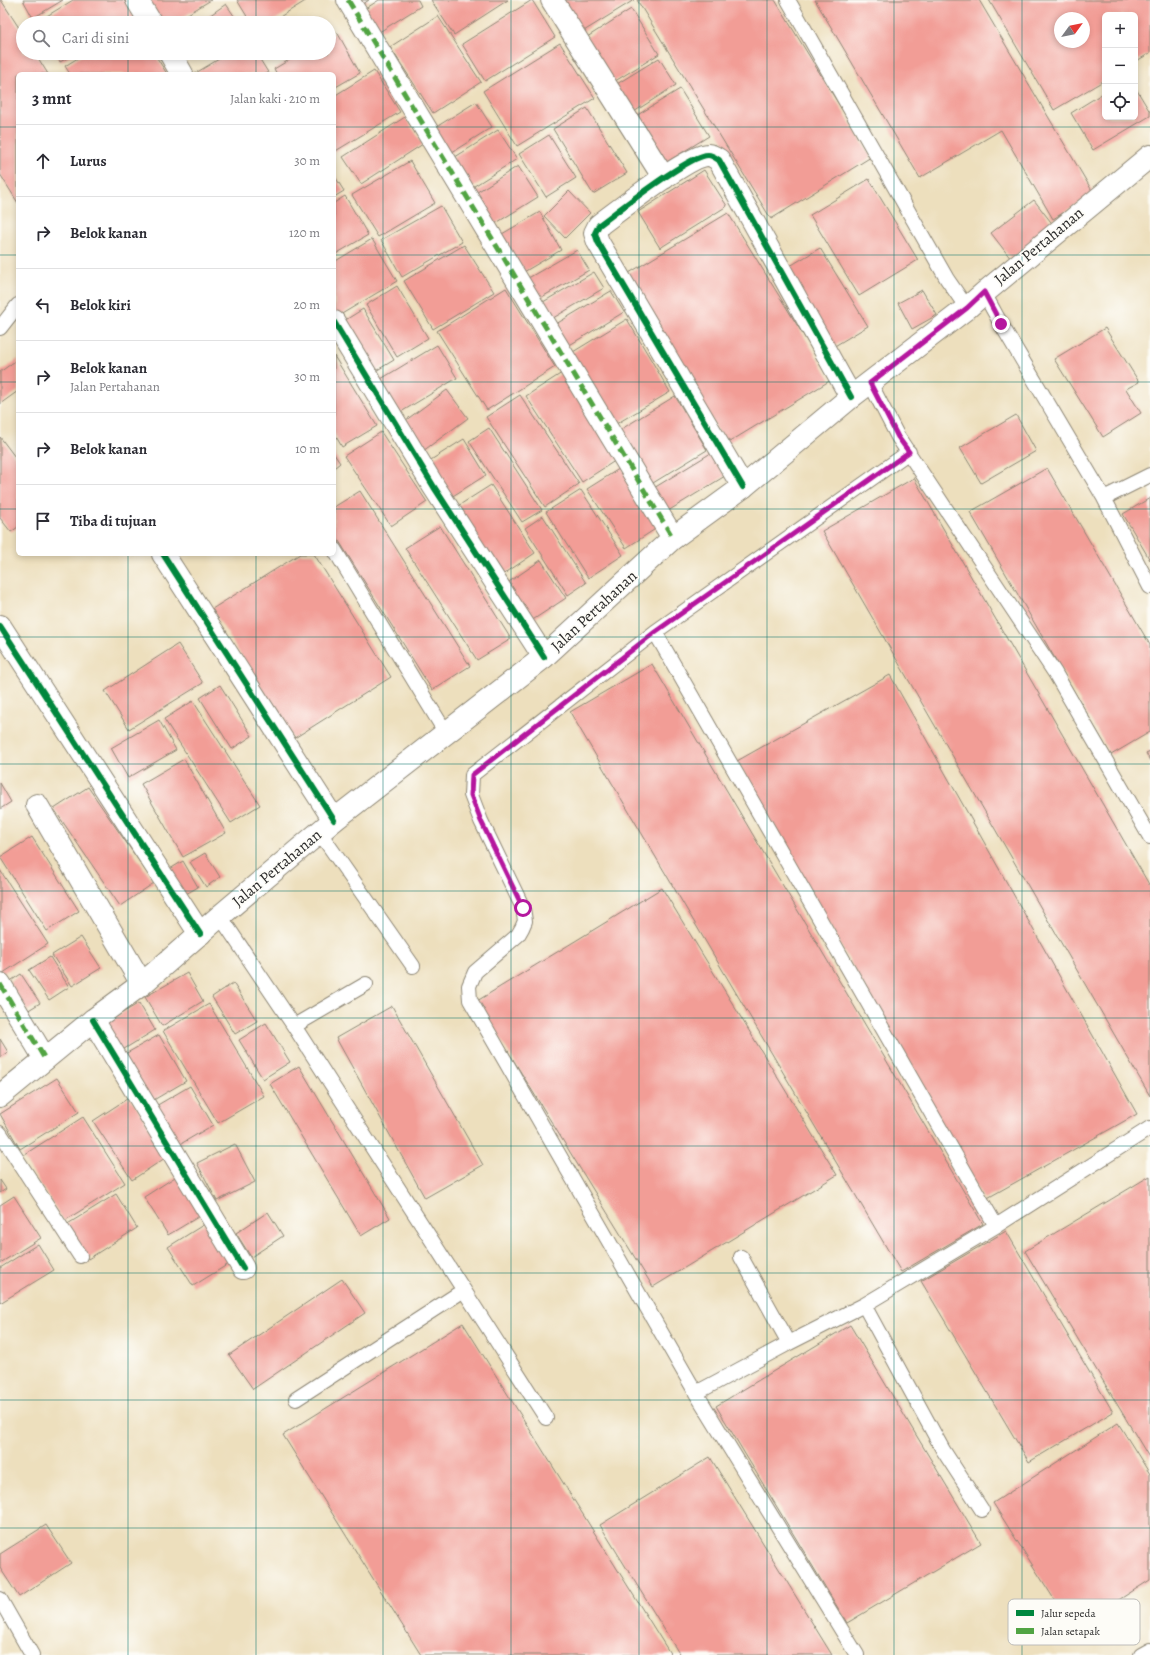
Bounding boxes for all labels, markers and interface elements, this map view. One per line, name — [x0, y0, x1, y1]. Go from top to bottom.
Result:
north arrow — [1054, 12, 1090, 48]
map controls — [1102, 12, 1138, 120]
button: + — [1102, 12, 1138, 48]
search box — [16, 16, 336, 60]
icon: search — [30, 27, 52, 49]
text: Cari di sini — [62, 28, 129, 48]
button: − — [1102, 48, 1138, 84]
button: locate — [1102, 84, 1138, 120]
text: 3 mnt — [32, 87, 72, 110]
text: Jalan kaki · 210 m — [230, 90, 320, 107]
icon: ahead — [32, 150, 54, 172]
text: Lurus — [70, 151, 107, 171]
text: 30 m — [294, 152, 320, 169]
street label: Jalan Pertahanan — [990, 202, 1089, 290]
icon: right — [32, 222, 54, 244]
text: Belok kanan — [70, 223, 147, 243]
text: 120 m — [289, 224, 320, 241]
icon: left — [32, 294, 54, 316]
text: Belok kiri — [70, 295, 131, 315]
text: 20 m — [294, 296, 320, 313]
route end — [992, 315, 1010, 333]
text: Belok kanan — [70, 358, 147, 378]
icon: right — [32, 366, 54, 388]
text: 30 m — [294, 368, 320, 385]
text: Jalan Pertahanan — [70, 378, 160, 395]
icon: right — [32, 438, 54, 460]
text: Belok kanan — [70, 439, 147, 459]
text: 10 m — [295, 440, 320, 457]
icon: arrive — [32, 510, 54, 532]
text: Tiba di tujuan — [70, 511, 156, 531]
street label: Jalan Pertahanan — [546, 565, 642, 657]
street label: Jalan Pertahanan — [228, 824, 327, 912]
route start — [514, 899, 532, 917]
legend — [1008, 1599, 1140, 1645]
text: Jalur sepeda — [1041, 1606, 1096, 1621]
text: Jalan setapak — [1041, 1624, 1100, 1639]

